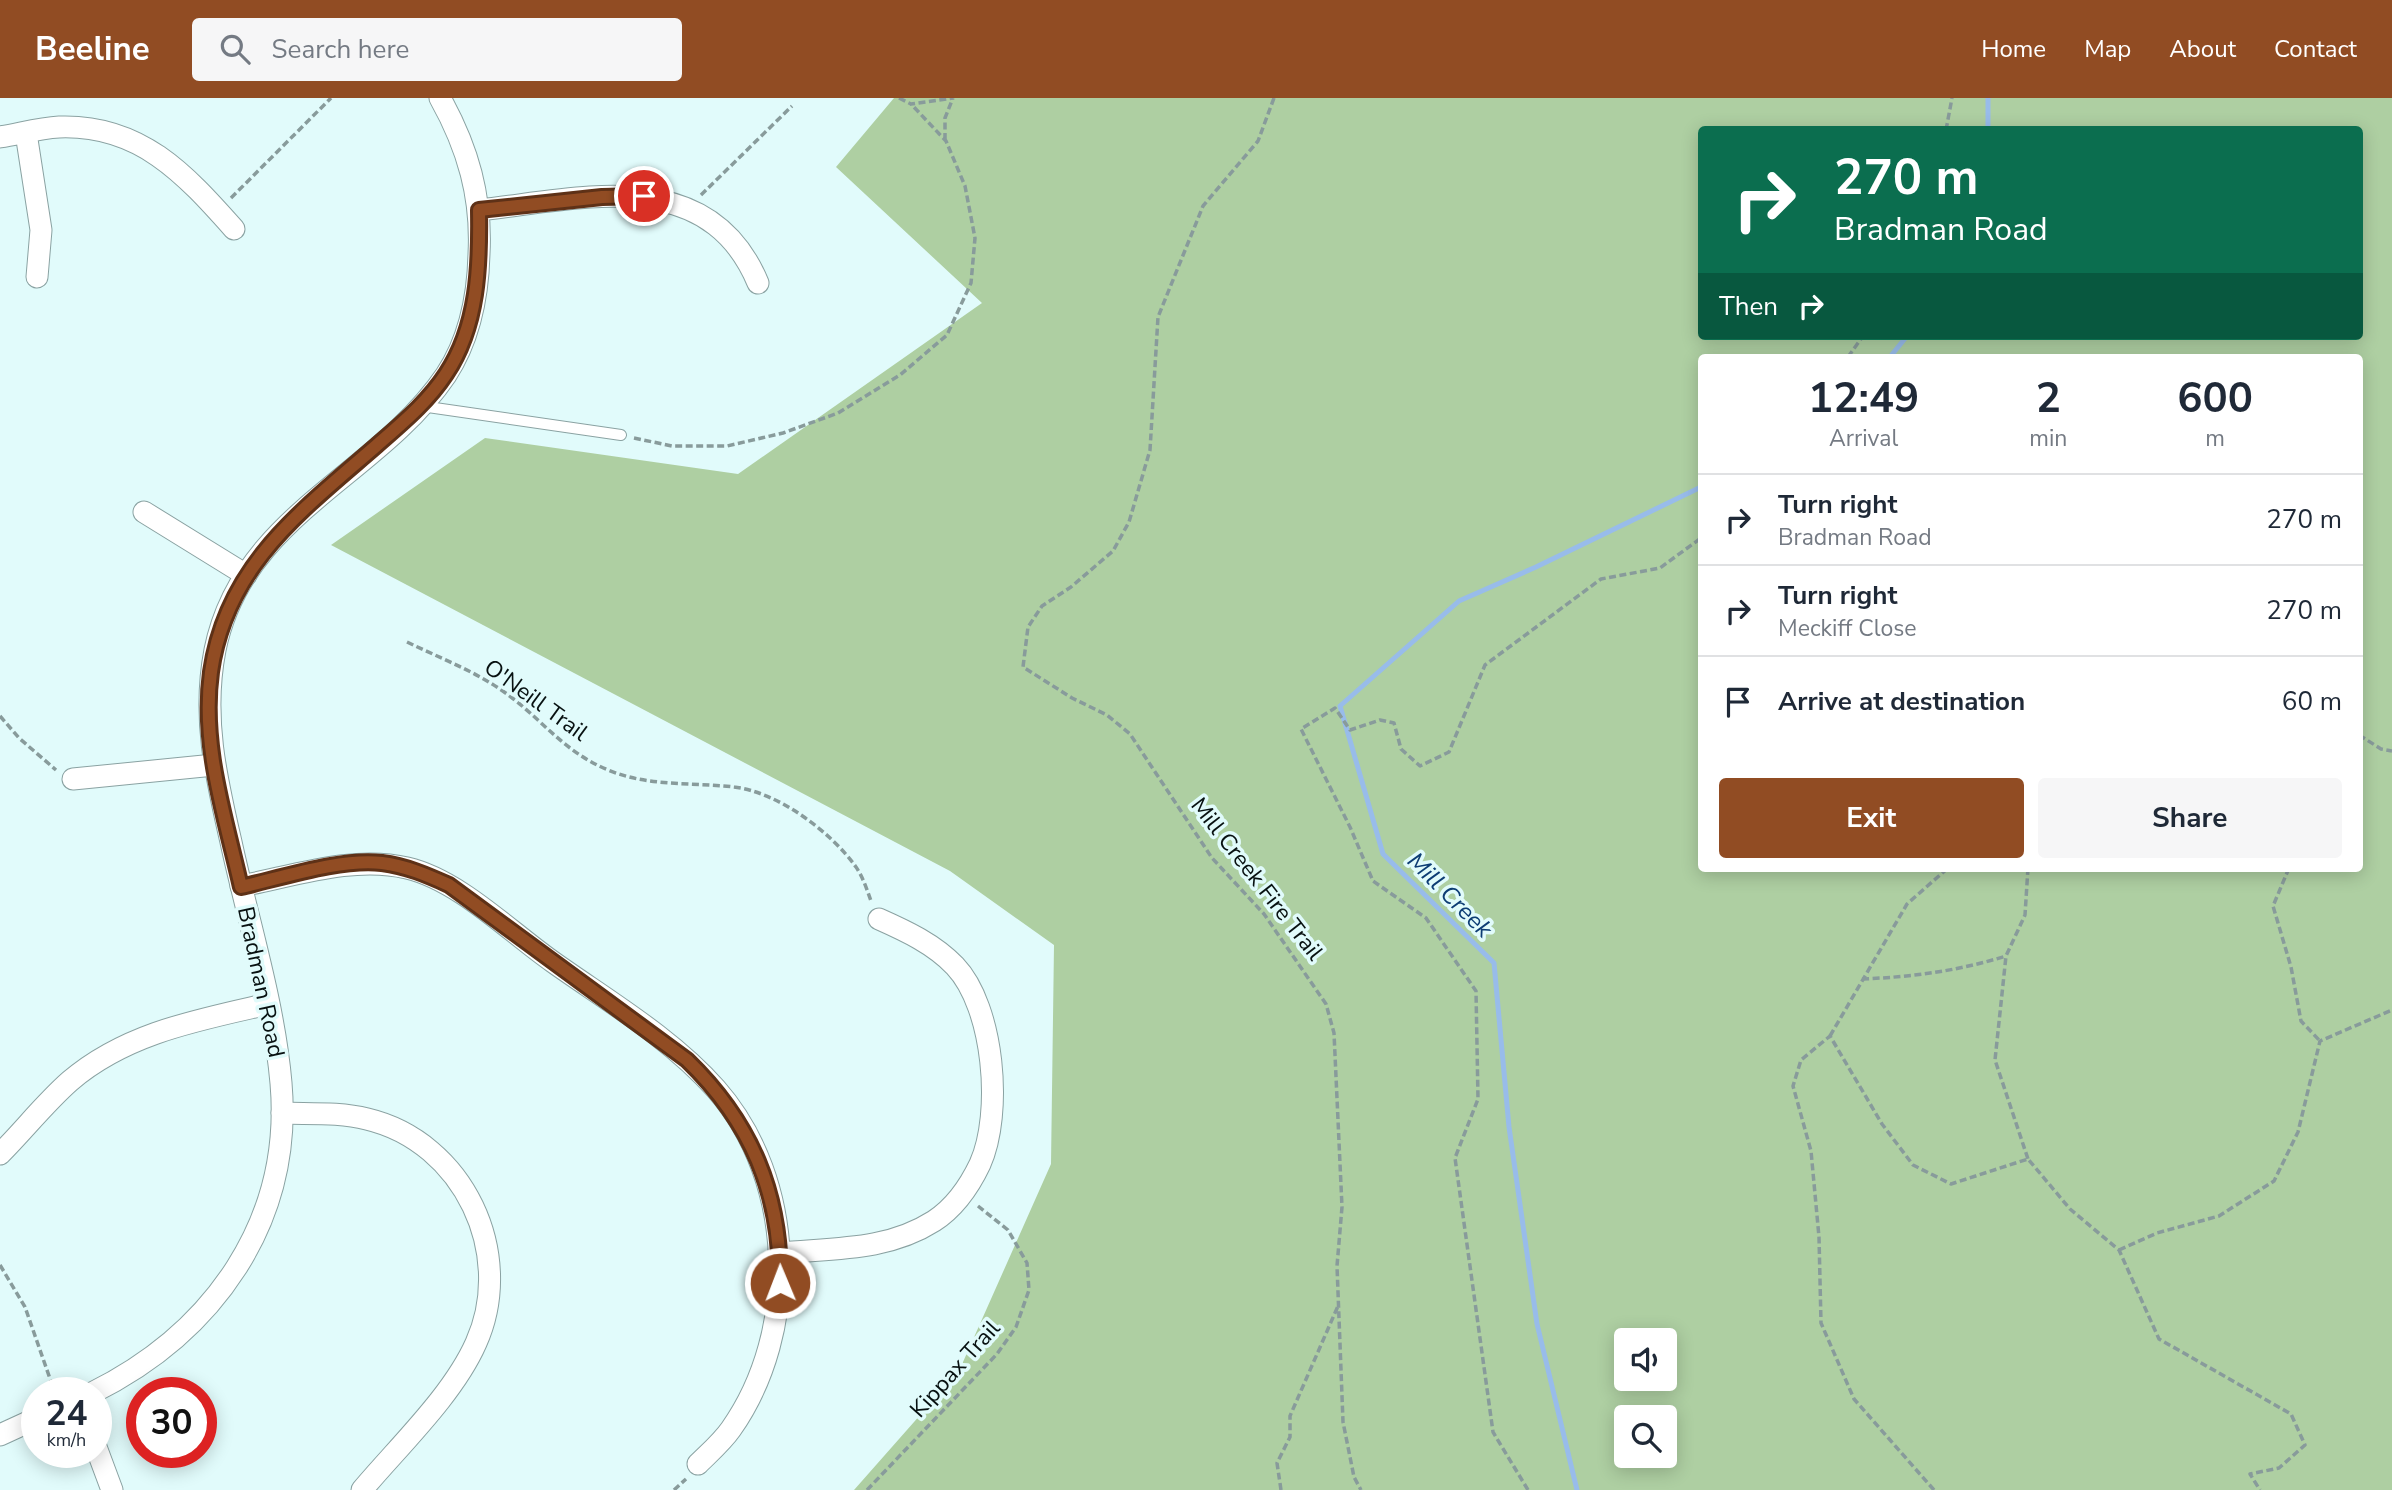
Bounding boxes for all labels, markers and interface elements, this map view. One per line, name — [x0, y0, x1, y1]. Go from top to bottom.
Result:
search box — [192, 18, 682, 81]
text: Beeline — [35, 27, 150, 72]
icon: search — [216, 30, 254, 68]
text: Search here — [272, 32, 409, 67]
text: Home — [1981, 33, 2046, 65]
text: Map — [2084, 33, 2131, 65]
text: About — [2169, 33, 2236, 65]
text: Contact — [2274, 33, 2357, 65]
text: 270 m — [1834, 144, 1978, 211]
icon: right — [1719, 154, 1810, 245]
pin — [614, 166, 674, 226]
icon: arrive — [625, 177, 663, 215]
text: Bradman Road — [1834, 208, 2048, 251]
icon: right — [1792, 287, 1830, 325]
text: Then — [1719, 289, 1778, 324]
text: 12:49 — [1808, 370, 1919, 427]
text: 2 — [2036, 370, 2061, 427]
text: 600 — [2177, 370, 2253, 427]
text: Arrival — [1829, 423, 1898, 454]
text: min — [2029, 423, 2067, 454]
text: m — [2205, 423, 2225, 454]
text: Turn right — [1778, 487, 1897, 522]
icon: right — [1719, 501, 1757, 539]
text: 270 m — [2266, 502, 2342, 537]
text: Bradman Road — [1778, 522, 1932, 553]
text: Turn right — [1778, 578, 1897, 613]
icon: right — [1719, 592, 1757, 630]
text: 270 m — [2266, 593, 2342, 628]
text: Meckiff Close — [1778, 613, 1917, 644]
street label: O'Neill Trail — [478, 652, 594, 748]
icon: arrive — [1719, 683, 1757, 721]
text: Arrive at destination — [1778, 684, 2025, 719]
text: 60 m — [2282, 684, 2342, 719]
button: Exit — [1719, 778, 2024, 858]
button: Share — [2038, 778, 2342, 858]
street label: Mill Creek Fire Trail — [1184, 791, 1330, 967]
water label: Mill Creek — [1400, 845, 1500, 945]
street label: Bradman Road — [230, 904, 292, 1060]
position arrow — [743, 1246, 817, 1320]
street label: Kippax Trail — [903, 1313, 1007, 1424]
map controls — [1614, 1328, 1677, 1468]
button: sound — [1614, 1328, 1677, 1391]
speed limit sign: 30 — [126, 1377, 217, 1468]
text: 24 — [45, 1390, 88, 1437]
button: search — [1614, 1405, 1677, 1468]
text: km/h — [47, 1428, 86, 1452]

